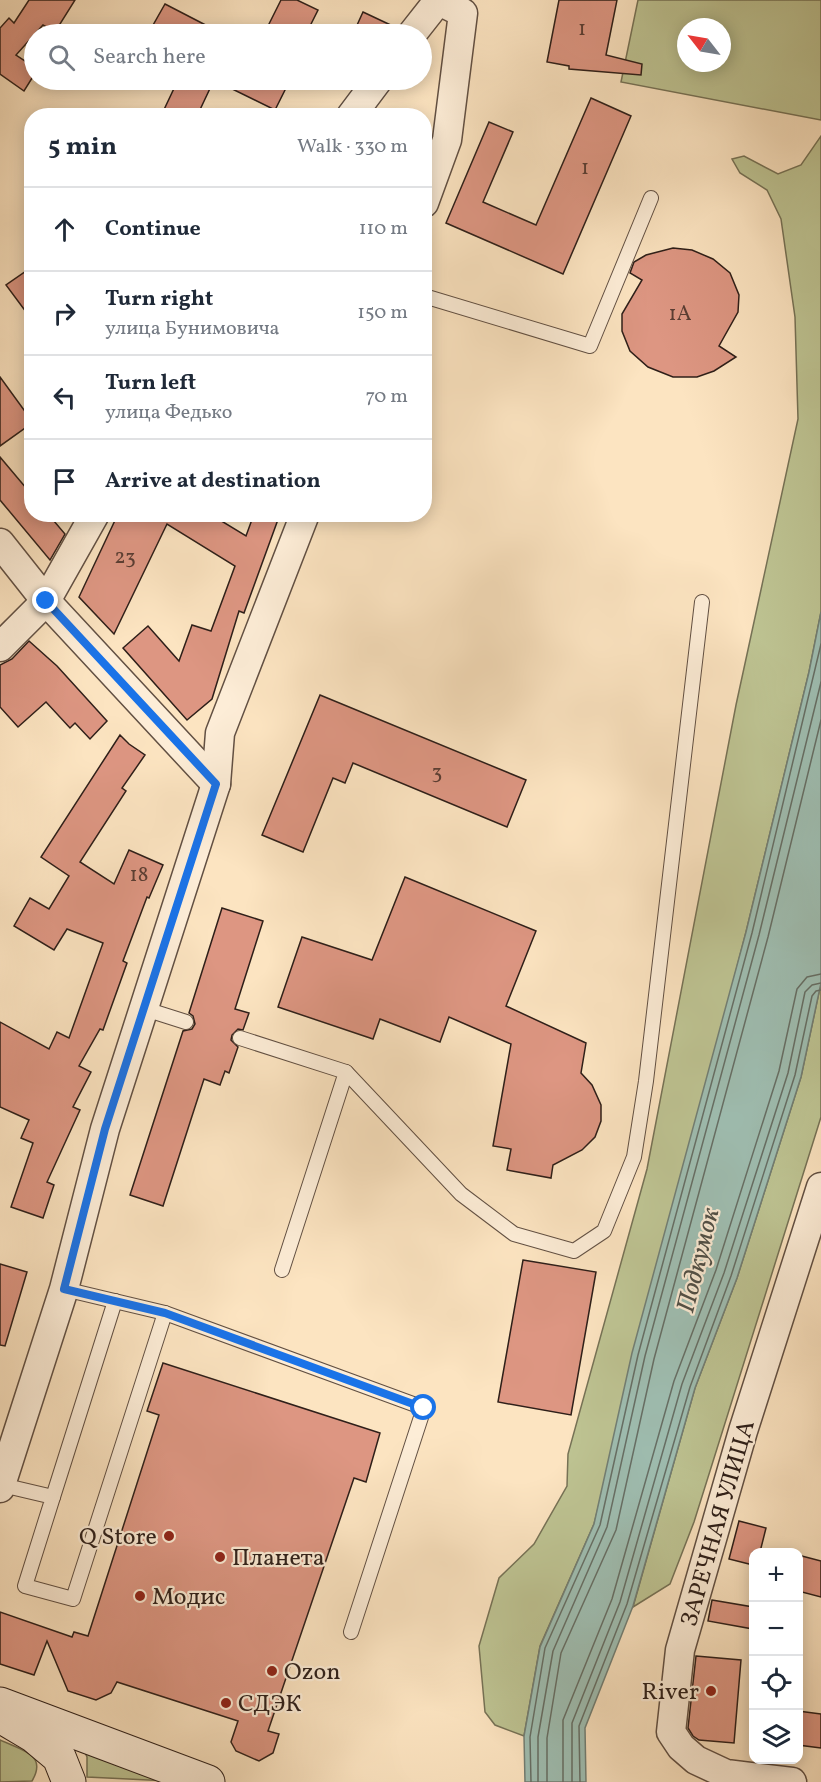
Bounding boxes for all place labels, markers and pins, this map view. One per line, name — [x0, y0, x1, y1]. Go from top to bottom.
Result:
place label: Q Store — [79, 1521, 157, 1555]
marker: Q Store — [162, 1529, 176, 1543]
place label: Планета — [232, 1542, 325, 1576]
marker: Планета — [213, 1550, 227, 1564]
place label: Модис — [152, 1581, 226, 1615]
marker: Модис — [133, 1589, 147, 1603]
place label: Ozon — [284, 1656, 341, 1690]
marker: Ozon — [265, 1664, 279, 1678]
place label: River — [641, 1676, 699, 1710]
marker: River — [704, 1684, 718, 1698]
place label: СДЭК — [238, 1688, 302, 1722]
marker: СДЭК — [219, 1696, 233, 1710]

